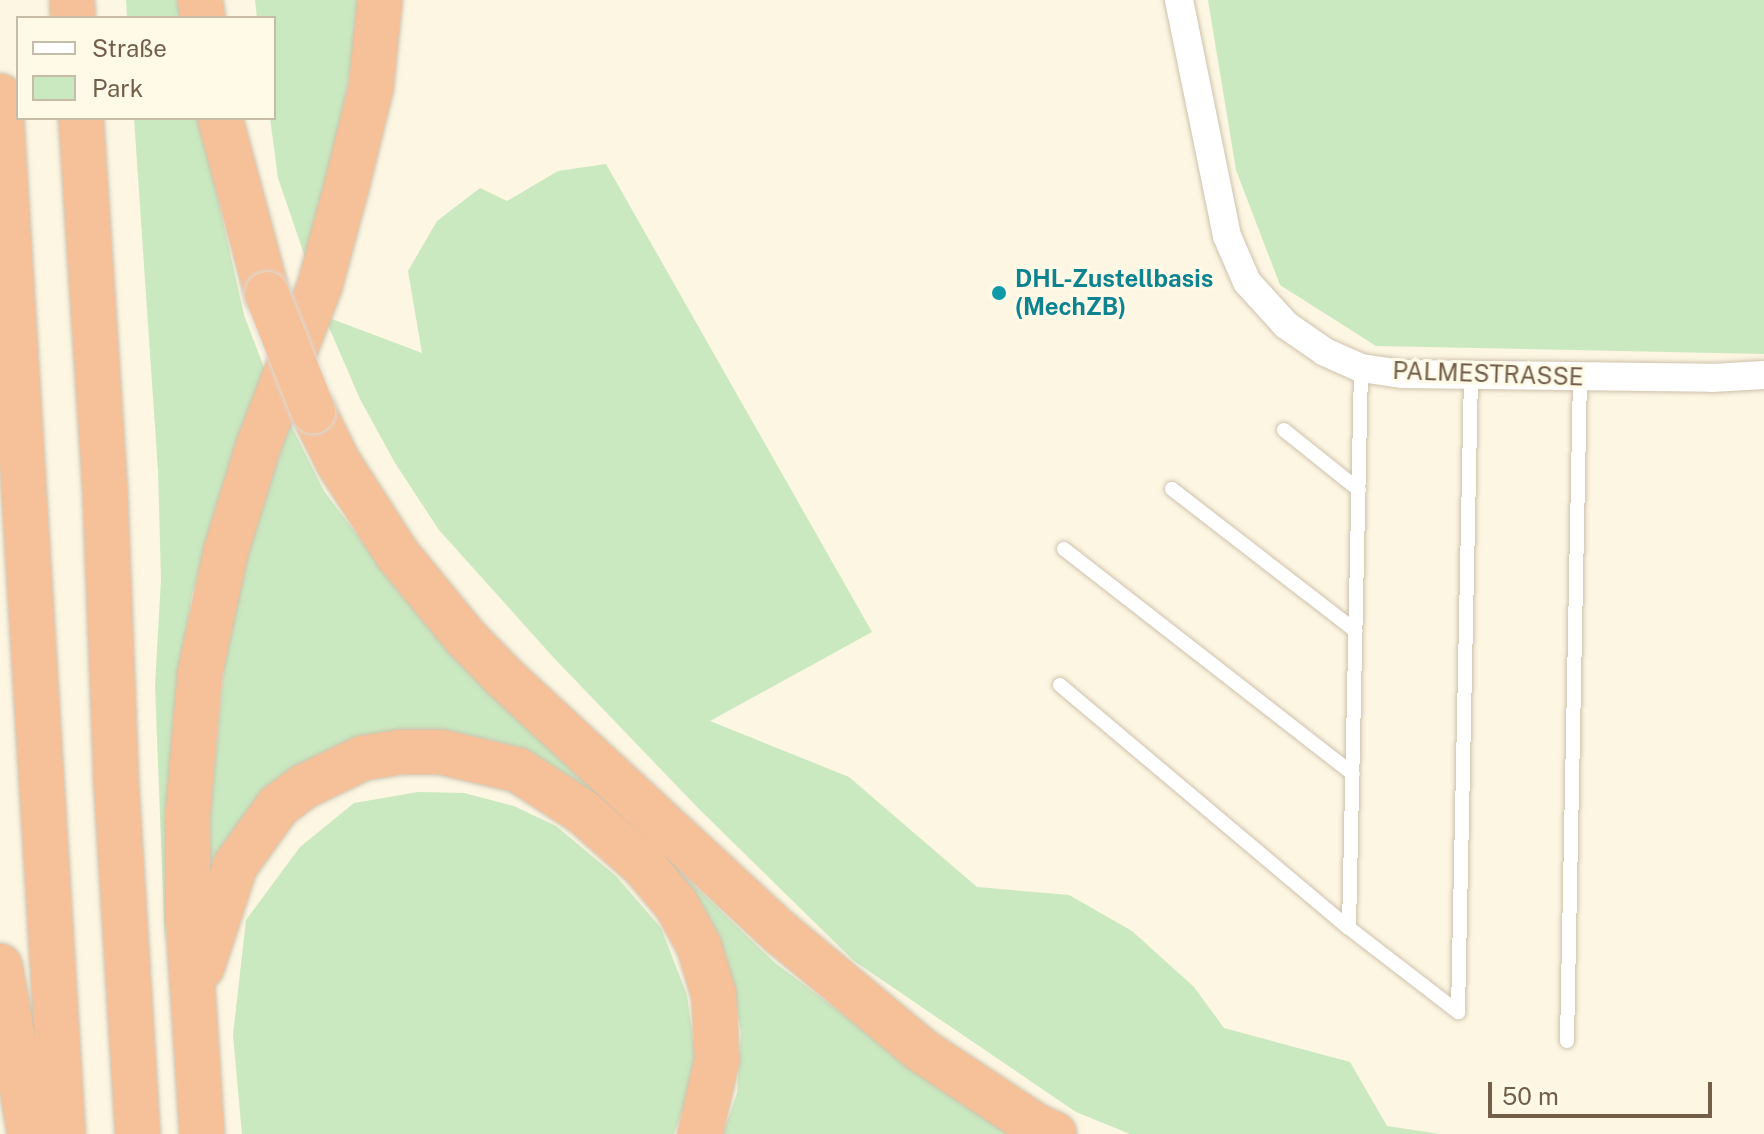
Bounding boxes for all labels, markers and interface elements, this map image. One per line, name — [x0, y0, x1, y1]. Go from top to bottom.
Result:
legend — [16, 16, 276, 120]
text: Straße — [92, 34, 167, 62]
text: Park — [92, 74, 143, 102]
place label: DHL-Zustellbasis (MechZB) — [1015, 265, 1213, 321]
marker: DHL-Zustellbasis (MechZB) — [990, 284, 1008, 302]
street label: PALMESTRASSE — [1392, 356, 1584, 392]
scale bar — [1492, 1066, 1716, 1116]
text: 50 m — [1502, 1082, 1559, 1110]

